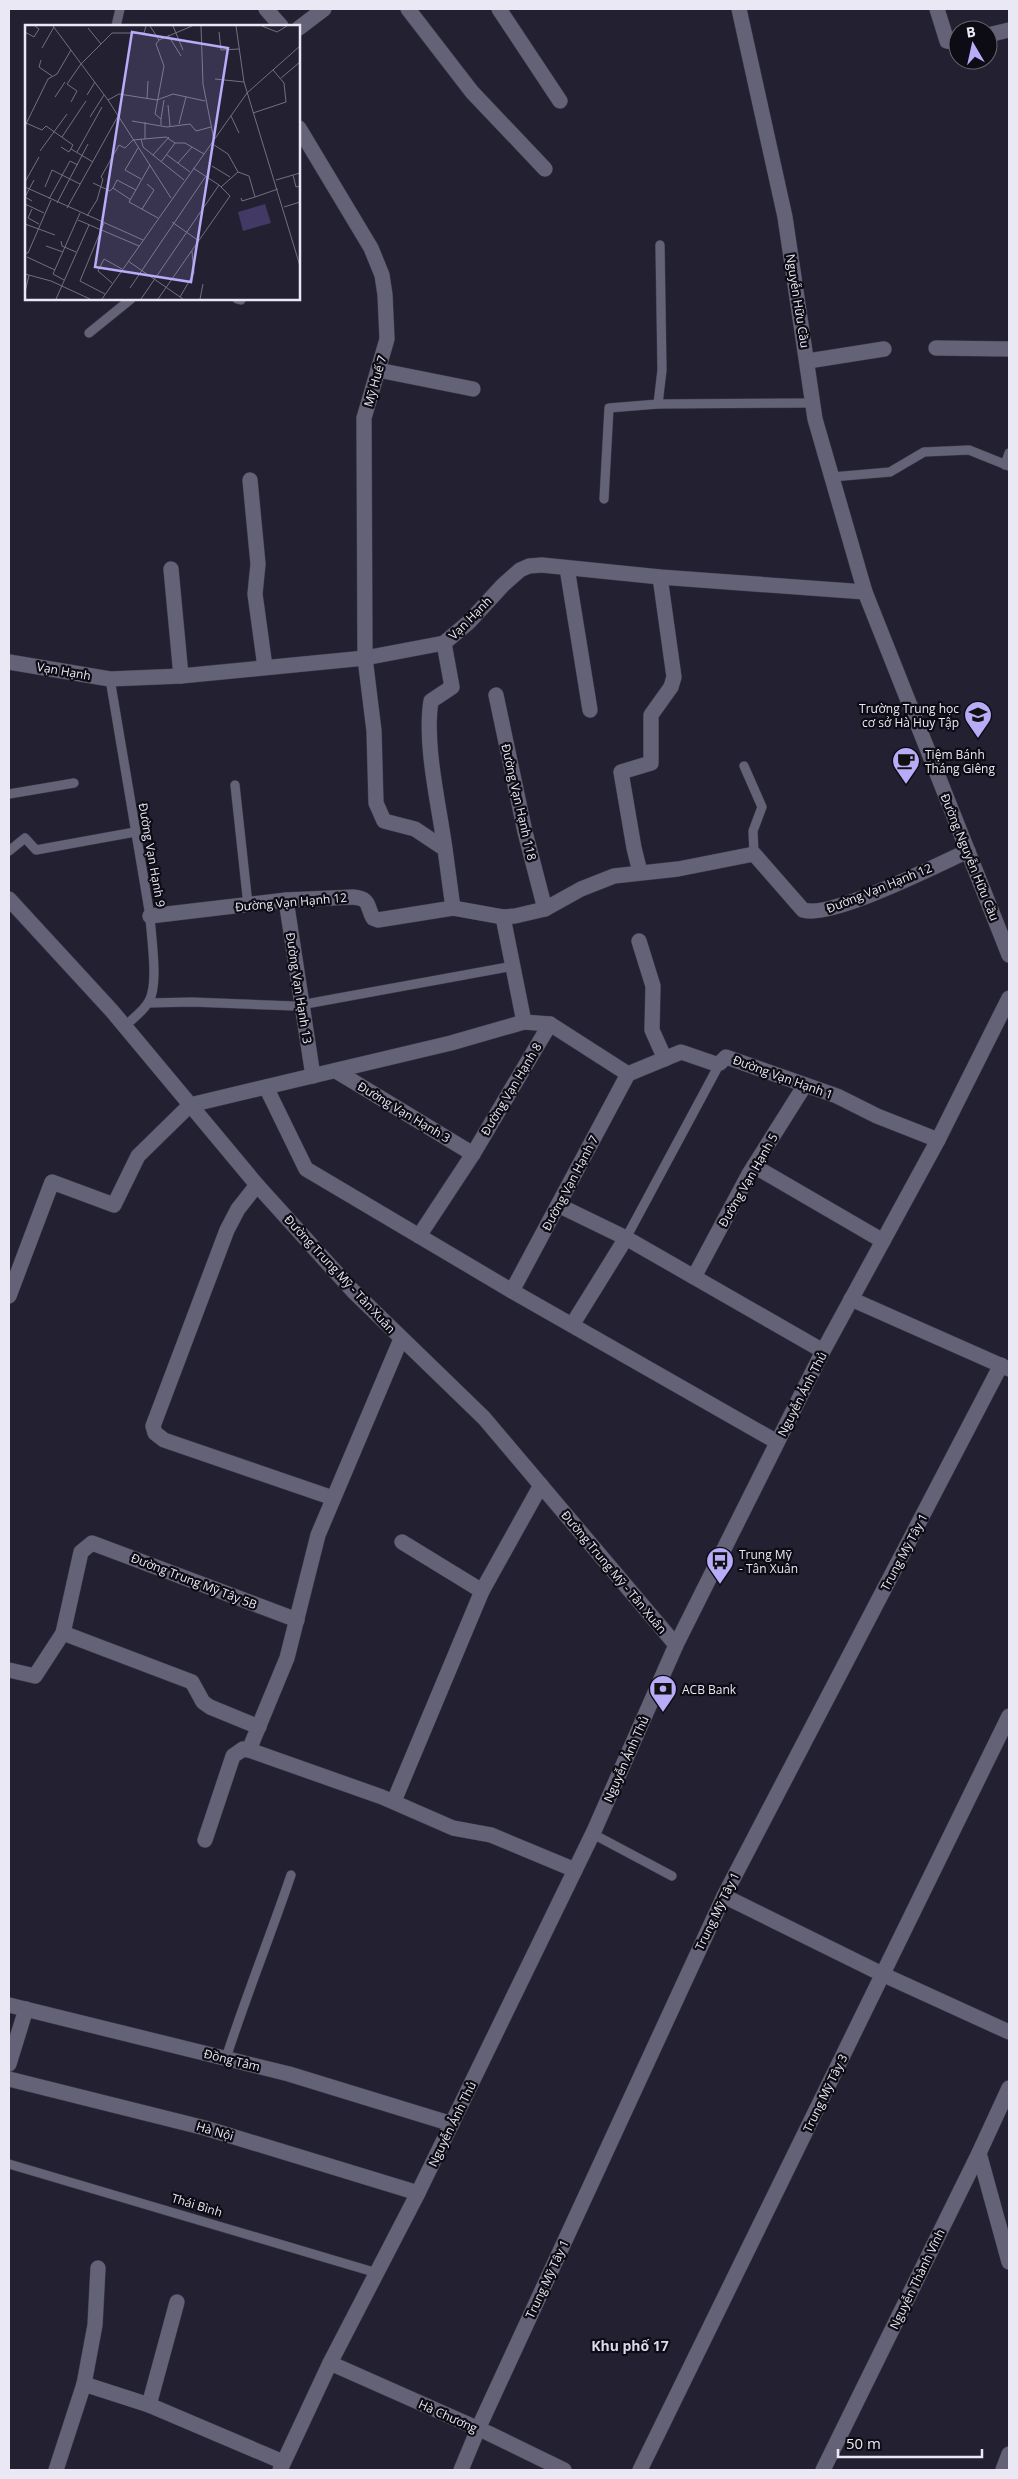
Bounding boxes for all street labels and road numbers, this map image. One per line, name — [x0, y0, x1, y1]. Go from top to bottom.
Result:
street label: Nguyễn Hữu Cầu — [782, 253, 814, 349]
street label: Mỹ Huế 7 — [360, 353, 390, 409]
street label: Vạn Hạnh — [445, 593, 495, 643]
street label: Vạn Hạnh — [36, 658, 92, 684]
street label: Đường Vạn Hạnh 118 — [497, 742, 541, 862]
street label: Đường Nguyễn Hữu Cầu — [937, 791, 1003, 923]
street label: Đường Vạn Hạnh 9 — [134, 802, 170, 909]
street label: Đường Vạn Hạnh 12 — [824, 859, 934, 917]
street label: Đường Vạn Hạnh 12 — [234, 889, 348, 915]
street label: Đường Vạn Hạnh 13 — [282, 931, 316, 1045]
street label: Đường Vạn Hạnh 8 — [477, 1039, 546, 1139]
street label: Đường Vạn Hạnh 1 — [731, 1051, 835, 1103]
street label: Đường Vạn Hạnh 3 — [354, 1078, 454, 1147]
street label: Đường Vạn Hạnh 5 — [714, 1130, 782, 1230]
street label: Đường Vạn Hạnh 7 — [538, 1132, 602, 1234]
street label: Đường Trung Mỹ - Tân Xuân — [281, 1211, 399, 1337]
street label: Nguyễn Ảnh Thủ — [773, 1349, 831, 1439]
street label: Đường Trung Mỹ - Tân Xuân — [557, 1507, 671, 1637]
street label: Trung Mỹ Tây 1 — [877, 1510, 931, 1594]
street label: Đường Trung Mỹ Tây 5B — [128, 1549, 260, 1613]
street label: Nguyễn Ảnh Thủ — [599, 1713, 653, 1805]
street label: Trung Mỹ Tây 1 — [691, 1869, 743, 1953]
street label: Đồng Tâm — [202, 2045, 262, 2075]
street label: Trung Mỹ Tây 3 — [799, 2051, 851, 2135]
street label: Nguyễn Ảnh Thủ — [424, 2079, 480, 2169]
street label: Hà Nội — [194, 2118, 236, 2144]
street label: Thái Bình — [170, 2189, 224, 2221]
street label: Nguyễn Thành Vĩnh — [885, 2226, 949, 2332]
street label: Trung Mỹ Tây 1 — [521, 2237, 573, 2321]
street label: Hà Chương — [416, 2395, 481, 2437]

